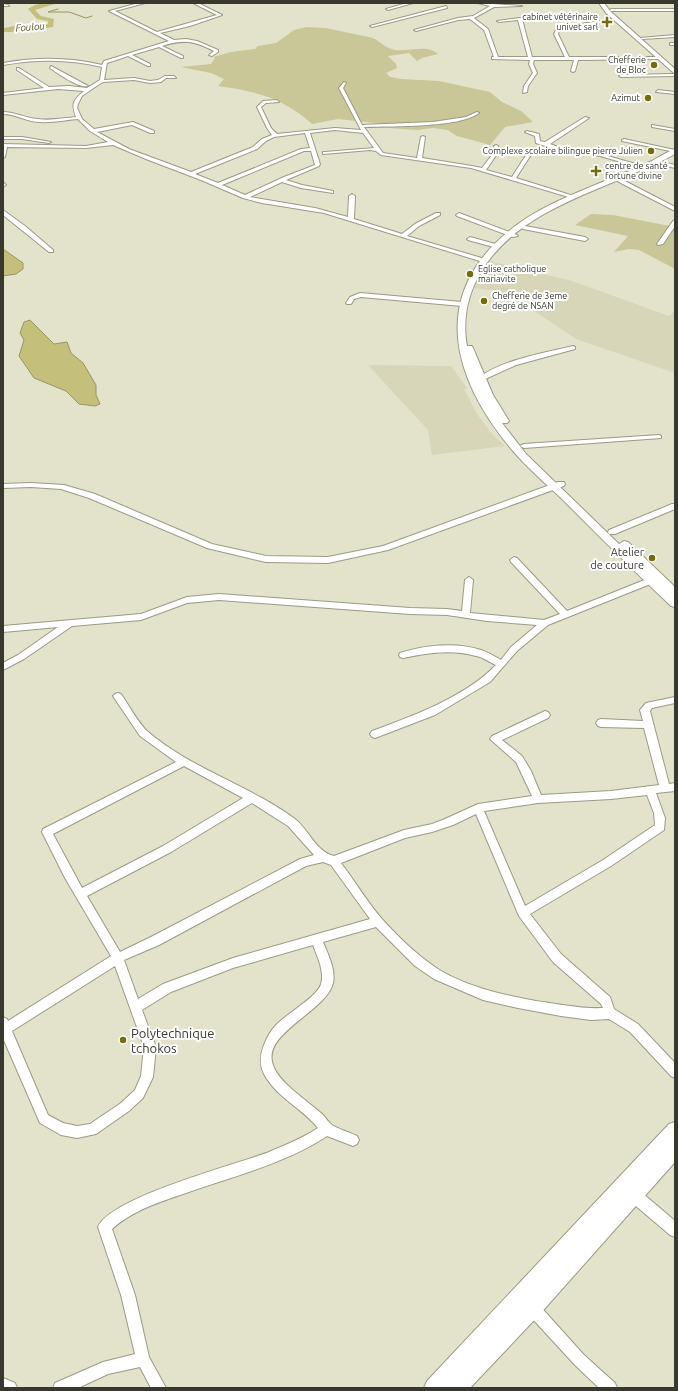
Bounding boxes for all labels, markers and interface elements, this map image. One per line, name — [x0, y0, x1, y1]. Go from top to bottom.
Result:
place label: cabinet vétérinaire univet sarl — [522, 12, 599, 32]
marker: cabinet vétérinaire univet sarl — [601, 16, 613, 28]
water label: Foulou — [15, 20, 46, 34]
place label: Chefferie de Bloc — [608, 55, 646, 75]
marker: Chefferie de Bloc — [649, 60, 659, 70]
place label: Azimut — [611, 93, 640, 103]
marker: Azimut — [643, 93, 653, 103]
place label: Complexe scolaire bilingue pierre Julien — [482, 146, 643, 156]
marker: Complexe scolaire bilingue pierre Julien — [646, 146, 656, 156]
place label: centre de santé fortune divine — [605, 161, 668, 181]
marker: centre de santé fortune divine — [590, 165, 602, 177]
place label: Eglise catholique mariavite — [478, 264, 546, 284]
marker: Eglise catholique mariavite — [465, 269, 475, 279]
place label: Chefferie de 3eme degré de NSAN — [492, 291, 567, 311]
marker: Chefferie de 3eme degré de NSAN — [479, 296, 489, 306]
place label: Atelier de couture — [590, 546, 645, 571]
marker: Atelier de couture — [647, 553, 657, 563]
place label: Polytechnique tchokos — [131, 1026, 214, 1055]
marker: Polytechnique tchokos — [118, 1035, 128, 1045]

